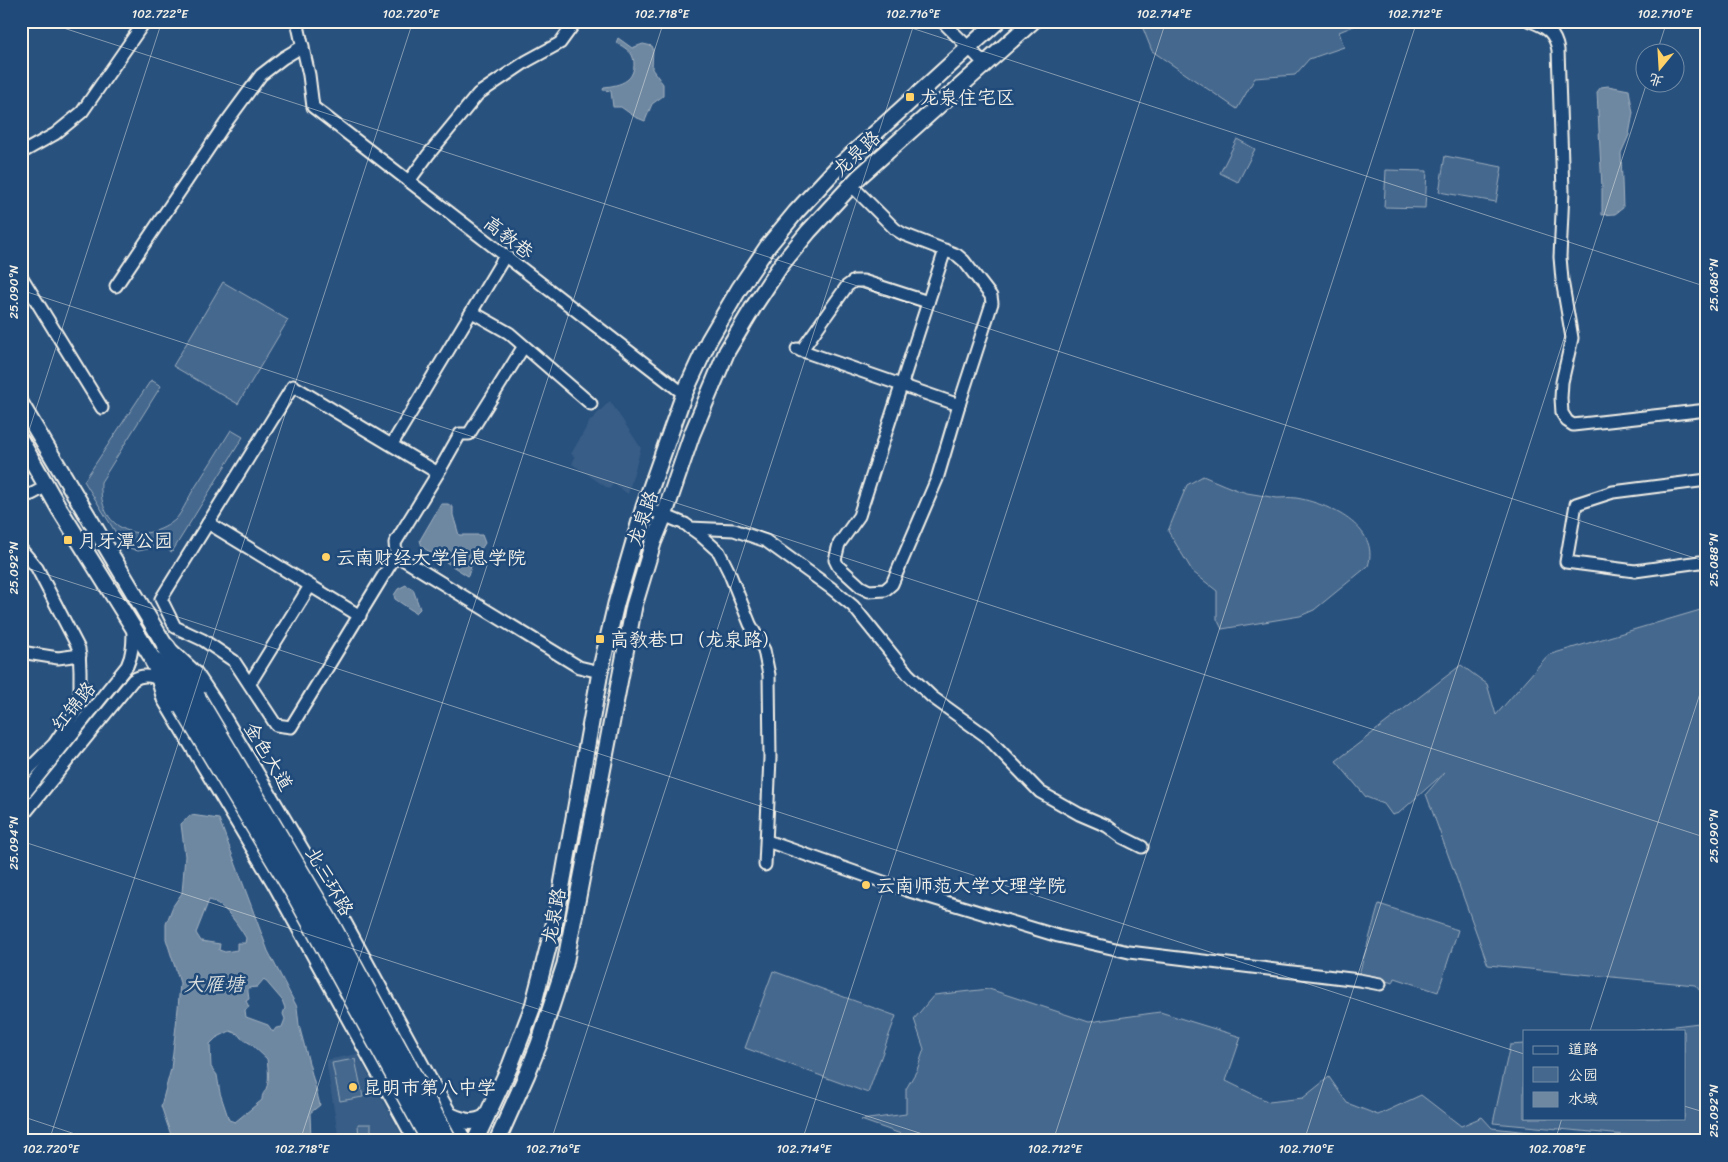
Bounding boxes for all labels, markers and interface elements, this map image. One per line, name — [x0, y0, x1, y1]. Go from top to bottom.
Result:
text: 102.722°E — [132, 3, 189, 25]
text: 102.720°E — [383, 3, 441, 25]
text: 102.718°E — [635, 3, 690, 25]
text: 102.716°E — [886, 3, 941, 25]
text: 102.714°E — [1137, 3, 1193, 25]
text: 102.712°E — [1388, 3, 1443, 25]
text: 102.710°E — [1638, 3, 1694, 25]
north arrow — [1636, 42, 1686, 92]
text: 北 — [1646, 66, 1667, 94]
place label: 龙泉住宅区 — [920, 81, 1015, 114]
marker: 龙泉住宅区 — [904, 91, 916, 103]
street label: 龙泉路 — [824, 122, 888, 185]
street label: 高教巷 — [476, 207, 541, 268]
text: 25.086°N — [1703, 258, 1725, 311]
text: 25.090°N — [3, 264, 25, 319]
street label: 龙泉路 — [617, 486, 668, 551]
place label: 月牙潭公园 — [78, 524, 173, 557]
text: 25.088°N — [1703, 533, 1725, 587]
marker: 月牙潭公园 — [62, 534, 74, 546]
text: 25.092°N — [3, 541, 25, 595]
place label: 云南财经大学信息学院 — [336, 541, 526, 574]
marker: 云南财经大学信息学院 — [320, 551, 332, 563]
place label: 高教巷口（龙泉路） — [610, 623, 781, 656]
marker: 高教巷口（龙泉路） — [594, 633, 606, 645]
street label: 红锦路 — [43, 674, 104, 739]
street label: 金色大道 — [235, 715, 302, 797]
text: 25.090°N — [1703, 808, 1725, 863]
text: 25.094°N — [3, 815, 25, 870]
street label: 北三环路 — [296, 840, 363, 922]
place label: 云南师范大学文理学院 — [876, 869, 1066, 902]
marker: 云南师范大学文理学院 — [860, 879, 872, 891]
street label: 龙泉路 — [532, 885, 575, 947]
water label: 大雁塘 — [184, 967, 246, 1002]
legend — [1523, 1030, 1686, 1120]
text: 道路 — [1568, 1036, 1598, 1062]
text: 公园 — [1568, 1062, 1598, 1088]
place label: 昆明市第八中学 — [363, 1071, 496, 1104]
marker: 昆明市第八中学 — [347, 1081, 359, 1093]
text: 25.092°N — [1703, 1084, 1725, 1138]
text: 水域 — [1568, 1086, 1598, 1112]
text: 102.720°E — [23, 1138, 81, 1160]
text: 102.718°E — [275, 1138, 330, 1160]
text: 102.716°E — [526, 1138, 581, 1160]
text: 102.714°E — [777, 1138, 833, 1160]
text: 102.712°E — [1028, 1138, 1083, 1160]
text: 102.710°E — [1279, 1138, 1335, 1160]
text: 102.708°E — [1529, 1138, 1587, 1160]

